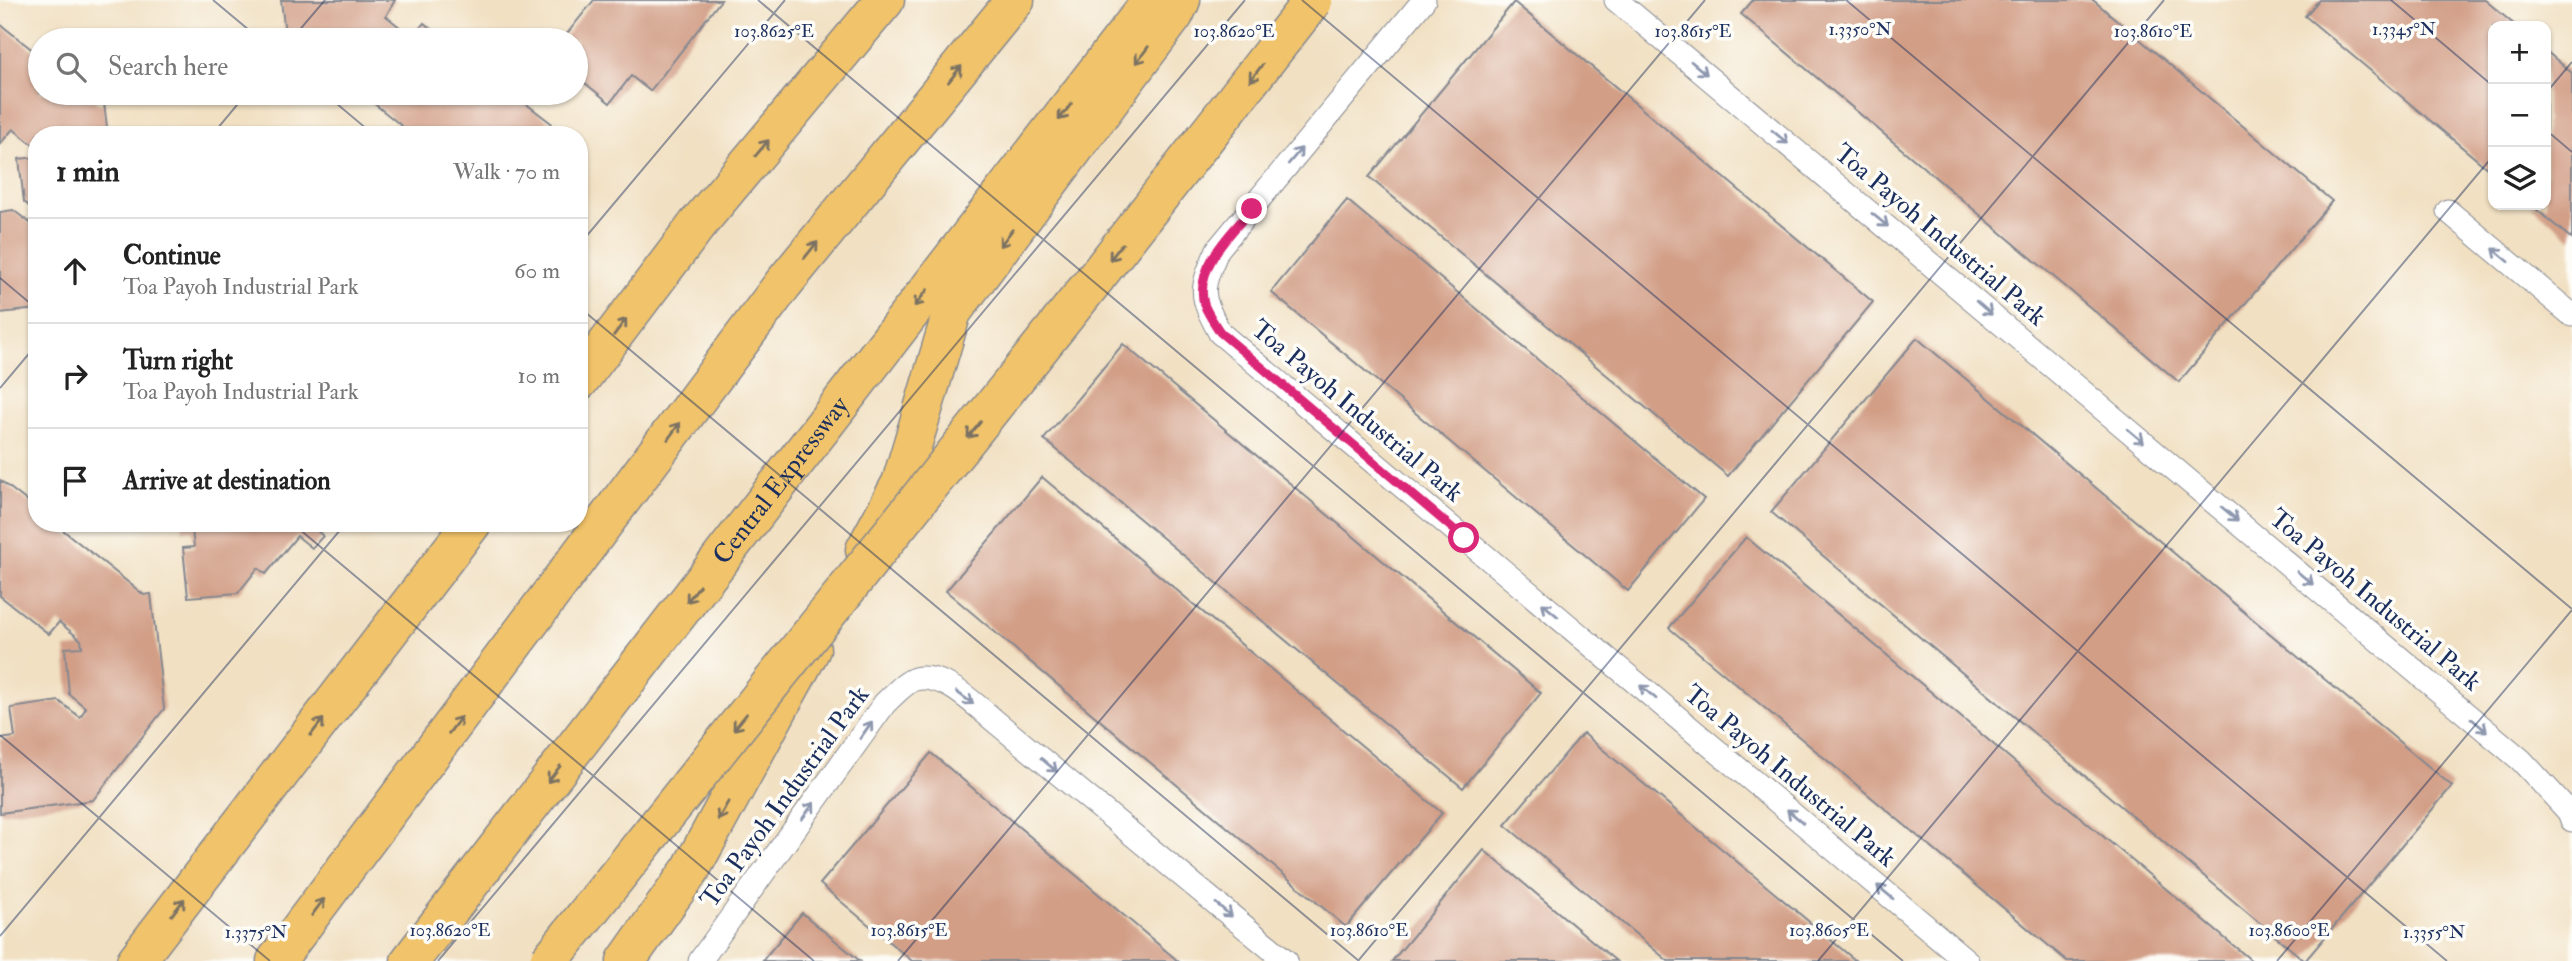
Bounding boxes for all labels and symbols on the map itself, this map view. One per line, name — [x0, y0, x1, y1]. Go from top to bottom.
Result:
text: 1.3350°N — [1828, 18, 1892, 41]
text: 1.3345°N — [2372, 18, 2436, 41]
text: 103.8625°E — [734, 20, 814, 43]
text: 103.8620°E — [1193, 20, 1275, 43]
text: 103.8615°E — [1655, 20, 1732, 43]
text: 103.8610°E — [2114, 20, 2192, 43]
one-way arrow — [1134, 46, 1149, 64]
one-way arrow — [1689, 60, 1707, 76]
one-way arrow — [1249, 63, 1264, 82]
one-way arrow — [947, 65, 963, 83]
one-way arrow — [1058, 102, 1073, 121]
one-way arrow — [1771, 129, 1789, 145]
street label: Toa Payoh Industrial Park — [1828, 137, 2053, 333]
one-way arrow — [754, 140, 769, 158]
one-way arrow — [1287, 148, 1303, 166]
route end — [1236, 193, 1267, 224]
one-way arrow — [1870, 212, 1888, 227]
one-way arrow — [999, 228, 1014, 247]
one-way arrow — [803, 241, 819, 259]
one-way arrow — [1108, 243, 1124, 261]
one-way arrow — [2492, 247, 2510, 263]
one-way arrow — [914, 288, 929, 306]
one-way arrow — [1975, 300, 1993, 316]
street label: Toa Payoh Industrial Park — [1245, 313, 1470, 509]
one-way arrow — [613, 318, 628, 336]
street label: Central Expressway — [706, 390, 856, 571]
one-way arrow — [967, 420, 982, 439]
one-way arrow — [667, 422, 681, 441]
one-way arrow — [2126, 428, 2144, 444]
street label: Toa Payoh Industrial Park — [2263, 502, 2488, 698]
one-way arrow — [2220, 506, 2238, 522]
route start — [1448, 522, 1479, 553]
one-way arrow — [2296, 570, 2314, 586]
one-way arrow — [686, 585, 701, 604]
one-way arrow — [1542, 602, 1560, 618]
street label: Toa Payoh Industrial Park — [1678, 678, 1903, 874]
street label: Toa Payoh Industrial Park — [694, 679, 877, 914]
one-way arrow — [1639, 685, 1657, 700]
one-way arrow — [955, 691, 974, 705]
one-way arrow — [732, 713, 748, 731]
one-way arrow — [447, 716, 462, 735]
one-way arrow — [2470, 717, 2488, 733]
one-way arrow — [309, 718, 324, 737]
one-way arrow — [859, 721, 873, 740]
one-way arrow — [1039, 757, 1057, 773]
one-way arrow — [546, 765, 561, 783]
one-way arrow — [715, 801, 729, 821]
one-way arrow — [801, 802, 815, 821]
one-way arrow — [1786, 808, 1804, 824]
one-way arrow — [1876, 884, 1894, 900]
one-way arrow — [171, 898, 185, 917]
one-way arrow — [310, 898, 325, 916]
one-way arrow — [1215, 902, 1233, 918]
text: 103.8620°E — [409, 919, 491, 942]
text: 103.8615°E — [871, 919, 948, 942]
text: 103.8610°E — [1330, 919, 1408, 942]
text: 103.8605°E — [1789, 919, 1869, 942]
text: 103.8600°E — [2248, 919, 2330, 942]
text: 1.3375°N — [225, 921, 287, 944]
text: 1.3355°N — [2403, 921, 2465, 944]

